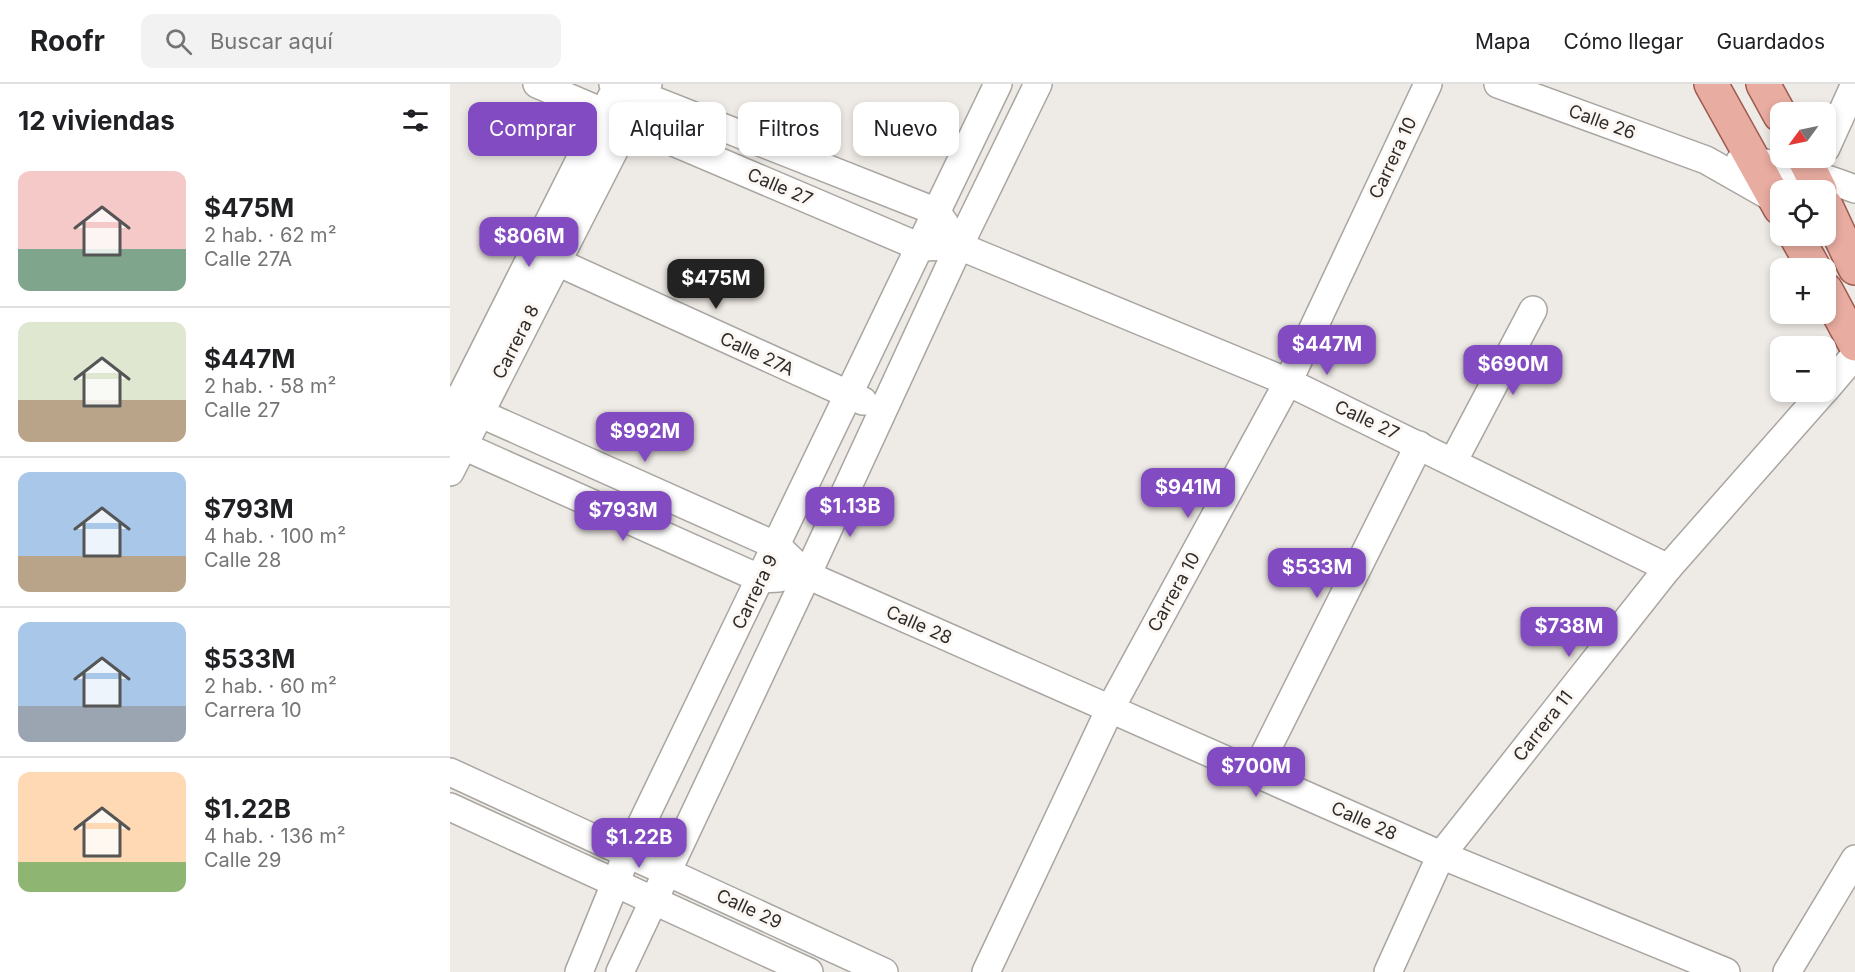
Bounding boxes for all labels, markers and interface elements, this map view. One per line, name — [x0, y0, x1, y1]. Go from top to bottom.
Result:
search box — [141, 14, 561, 68]
text: Roofr — [30, 24, 105, 58]
icon: search — [162, 25, 195, 58]
text: Buscar aquí — [210, 28, 333, 54]
text: Mapa — [1475, 29, 1531, 54]
text: Cómo llegar — [1564, 29, 1683, 54]
text: Guardados — [1716, 29, 1825, 54]
street label: Calle 26 — [1566, 100, 1638, 143]
chip: Comprar — [468, 102, 597, 156]
chip: Alquilar — [609, 102, 726, 156]
chip: Filtros — [738, 102, 841, 156]
chip: Nuevo — [853, 102, 959, 156]
north arrow — [1770, 102, 1836, 168]
map controls — [1770, 102, 1836, 402]
icon: filters — [399, 104, 432, 137]
text: 12 viviendas — [18, 105, 175, 136]
street label: Carrera 10 — [1364, 114, 1421, 202]
street label: Calle 27 — [744, 163, 816, 210]
button: locate — [1770, 180, 1836, 246]
text: $475M — [204, 192, 294, 223]
icon: home — [66, 195, 138, 267]
pin: $806M — [487, 217, 571, 268]
text: 2 hab. · 62 m² — [204, 223, 336, 247]
text: $806M — [493, 224, 565, 248]
text: Calle 27A — [204, 247, 292, 271]
button: + — [1770, 258, 1836, 324]
pin: $475M — [674, 259, 758, 310]
text: $475M — [681, 266, 751, 290]
street label: Carrera 8 — [488, 301, 543, 382]
pin: $447M — [1285, 325, 1369, 376]
street label: Calle 27A — [717, 327, 798, 380]
text: $447M — [1292, 332, 1362, 356]
button: − — [1770, 336, 1836, 402]
text: $447M — [204, 343, 296, 374]
pin: $690M — [1471, 345, 1555, 396]
icon: home — [66, 346, 138, 418]
text: $690M — [1477, 352, 1549, 376]
text: 2 hab. · 58 m² — [204, 374, 336, 398]
street label: Calle 27 — [1332, 396, 1403, 444]
text: Calle 27 — [204, 398, 280, 422]
pin: $992M — [603, 412, 687, 463]
text: $992M — [610, 419, 680, 443]
pin: $941M — [1146, 468, 1230, 519]
text: $941M — [1155, 475, 1221, 499]
pin: $1.13B — [801, 487, 899, 538]
pin: $793M — [581, 491, 665, 542]
text: $793M — [204, 493, 294, 524]
text: $1.13B — [819, 494, 881, 518]
icon: home — [66, 496, 138, 568]
text: $793M — [588, 498, 658, 522]
text: 4 hab. · 100 m² — [204, 524, 346, 548]
text: Calle 28 — [204, 548, 281, 572]
street label: Carrera 10 — [1143, 548, 1204, 635]
pin: $533M — [1275, 548, 1359, 599]
street label: Carrera 9 — [727, 551, 782, 633]
text: $533M — [1282, 555, 1352, 579]
street label: Calle 28 — [883, 601, 955, 648]
pin: $738M — [1527, 607, 1611, 658]
text: $738M — [1535, 614, 1603, 638]
text: $533M — [204, 643, 295, 674]
icon: home — [66, 646, 138, 718]
text: 2 hab. · 60 m² — [204, 674, 337, 698]
street label: Carrera 11 — [1509, 686, 1577, 765]
text: Carrera 10 — [204, 698, 302, 722]
pin: $700M — [1214, 747, 1298, 798]
text: $700M — [1221, 754, 1291, 778]
text: $1.22B — [204, 793, 291, 824]
icon: home — [66, 796, 138, 868]
street label: Calle 28 — [1328, 797, 1400, 844]
pin: $1.22B — [590, 818, 688, 869]
text: 4 hab. · 136 m² — [204, 824, 346, 848]
text: $1.22B — [606, 825, 672, 849]
text: Calle 29 — [204, 848, 281, 872]
street label: Calle 29 — [713, 884, 785, 933]

